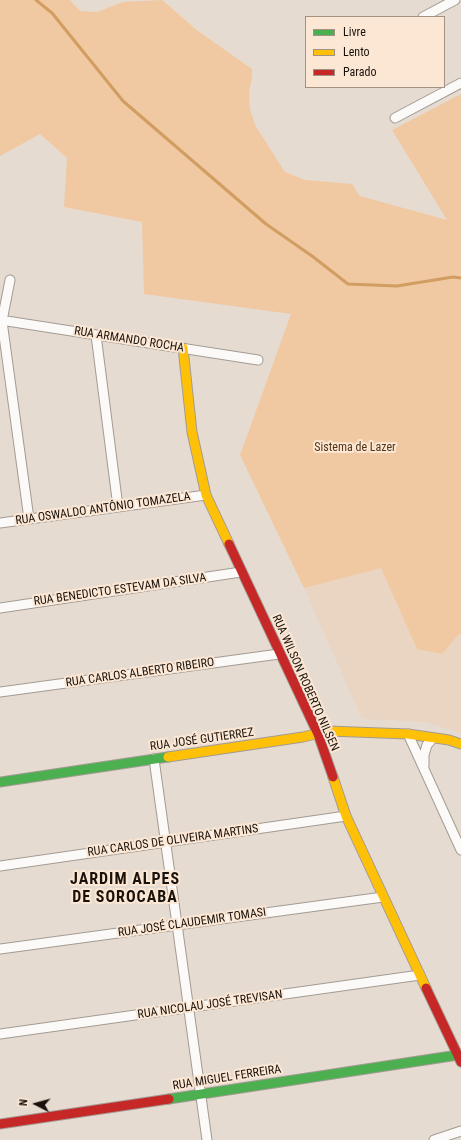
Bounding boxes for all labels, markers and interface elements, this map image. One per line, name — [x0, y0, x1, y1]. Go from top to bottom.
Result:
legend — [305, 16, 445, 88]
text: Livre — [343, 25, 366, 39]
text: Lento — [343, 45, 370, 59]
text: Parado — [343, 65, 376, 79]
street label: RUA ARMANDO ROCHA — [73, 324, 185, 356]
park label: Sistema de Lazer — [314, 441, 396, 455]
street label: RUA OSWALDO ANTÔNIO TOMAZELA — [15, 490, 191, 528]
street label: RUA BENEDICTO ESTEVAM DA SILVA — [33, 571, 207, 609]
street label: RUA WILSON ROBERTO NILSEN — [268, 612, 342, 754]
street label: RUA CARLOS ALBERTO RIBEIRO — [65, 655, 215, 691]
street label: RUA JOSÉ GUTIERREZ — [149, 726, 255, 754]
street label: RUA CARLOS DE OLIVEIRA MARTINS — [87, 822, 259, 860]
district label: JARDIM ALPES DE SOROCABA — [70, 870, 180, 908]
street label: RUA JOSÉ CLAUDEMIR TOMASI — [117, 905, 267, 941]
street label: RUA NICOLAU JOSÉ TREVISAN — [137, 988, 283, 1022]
street label: RUA MIGUEL FERREIRA — [172, 1062, 282, 1094]
north arrow — [16, 1084, 56, 1124]
text: N — [17, 1099, 30, 1107]

